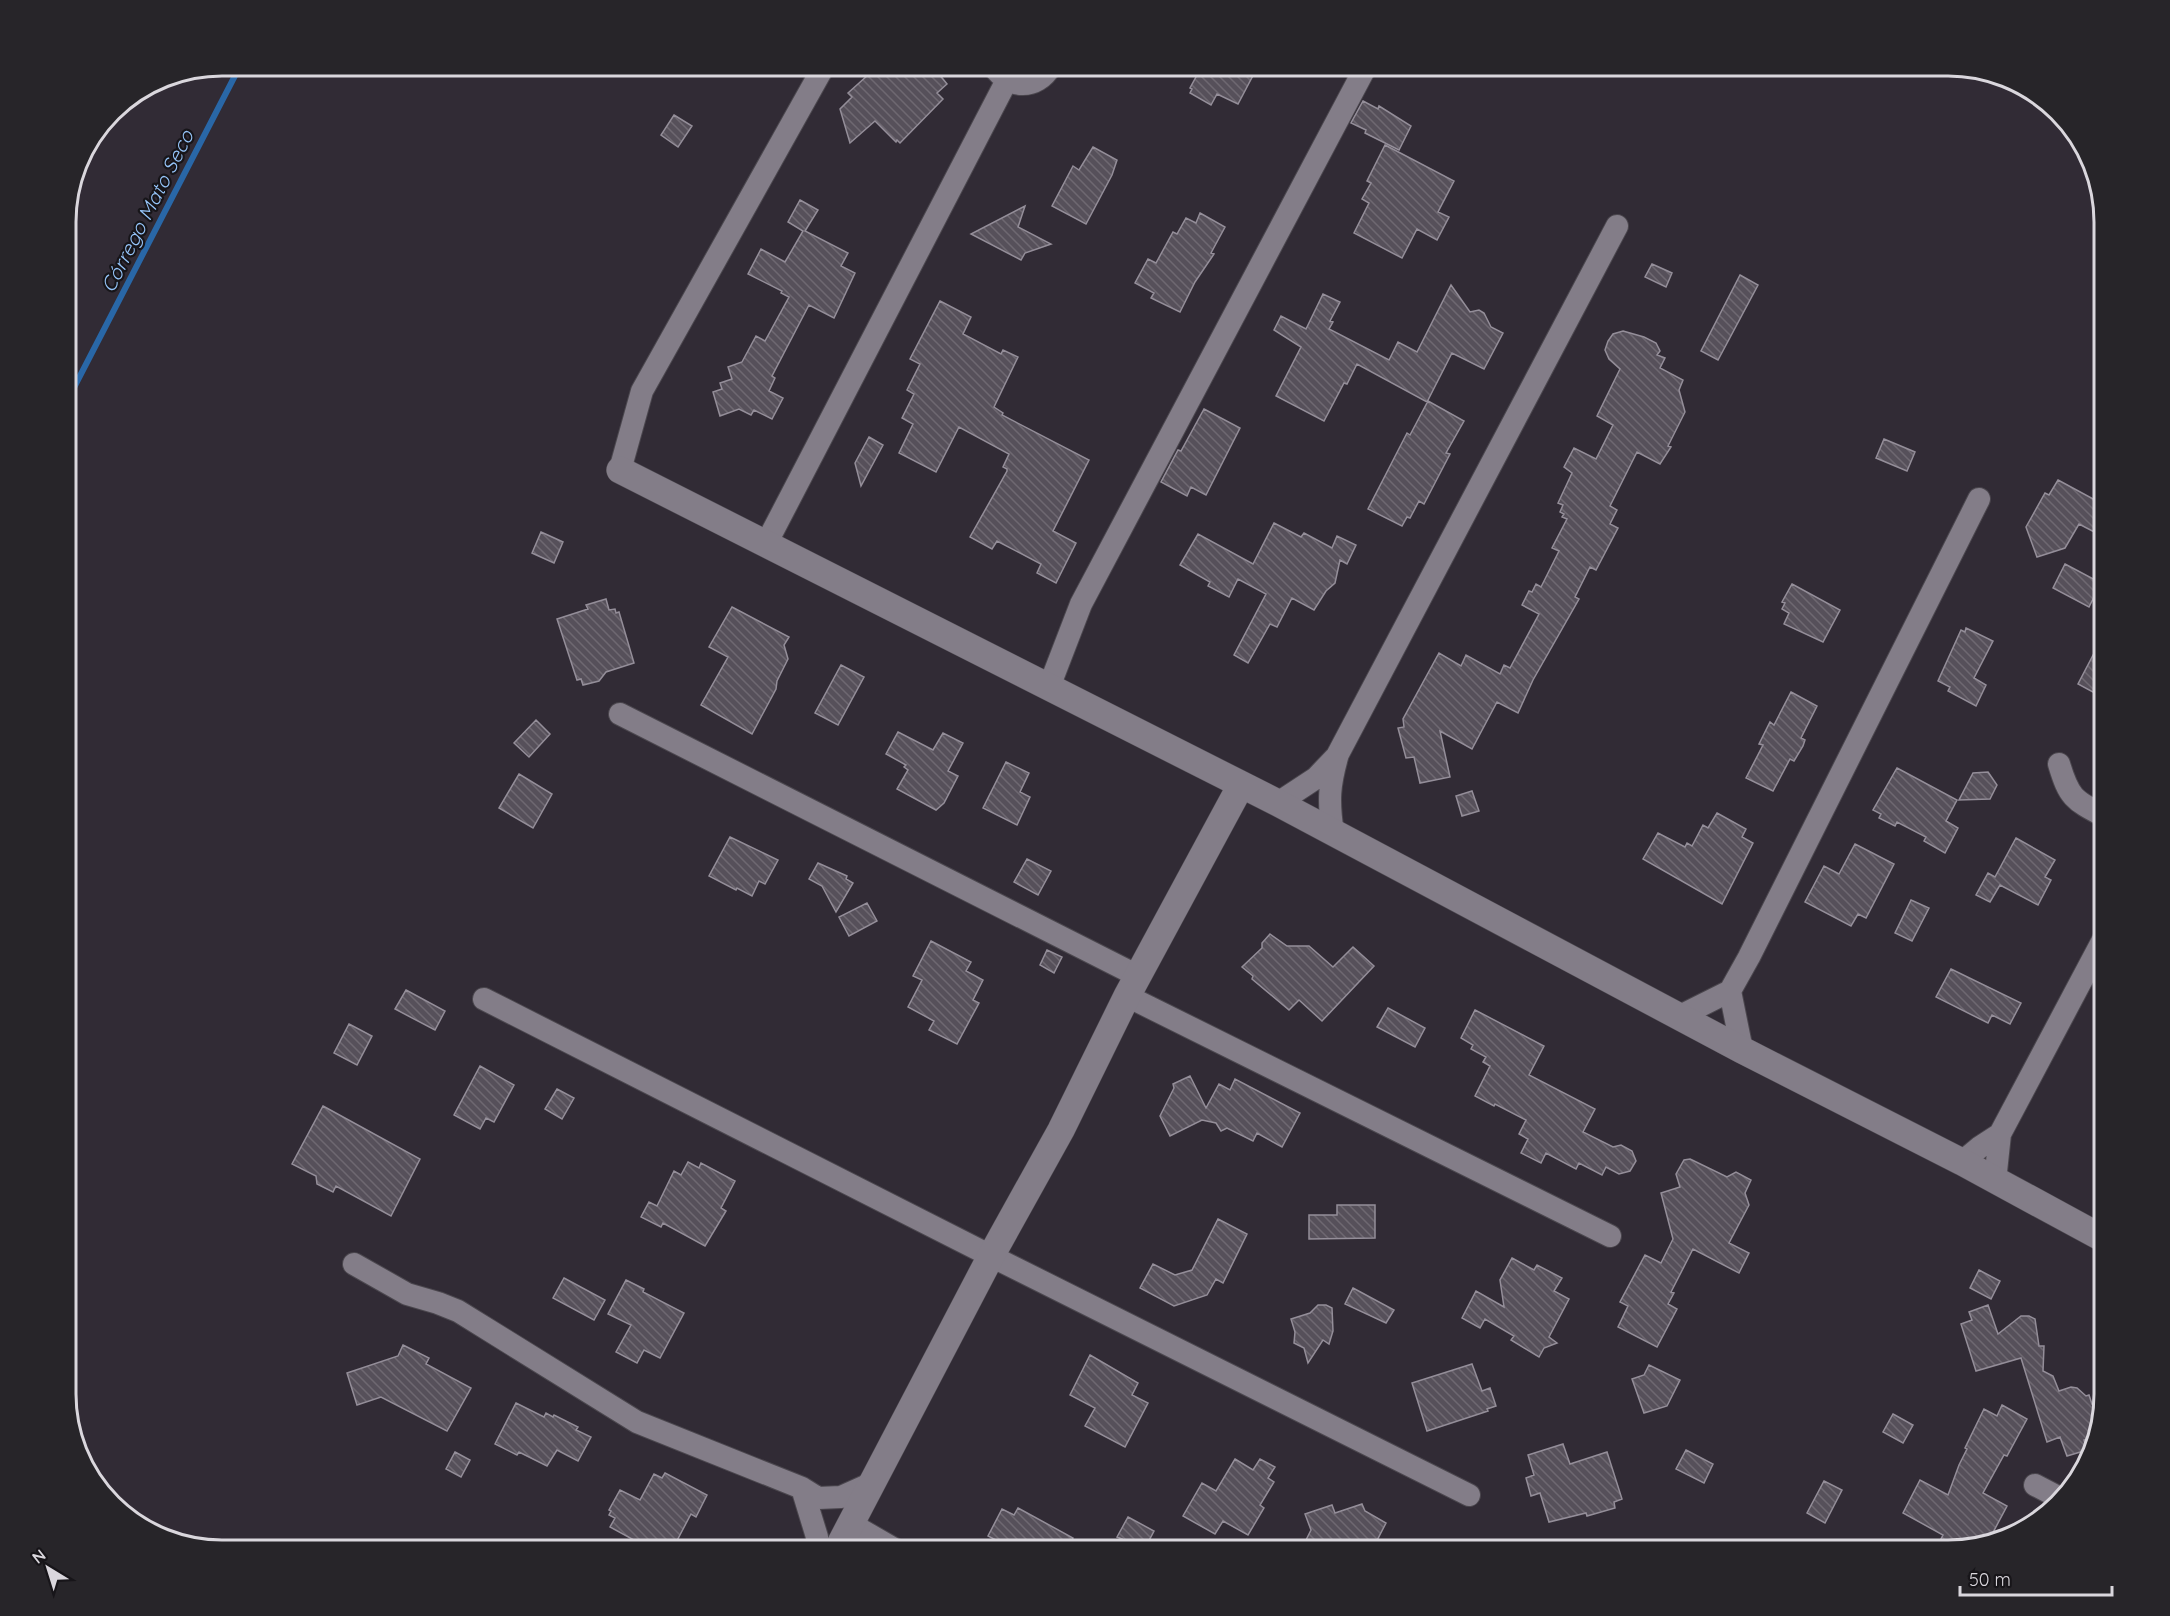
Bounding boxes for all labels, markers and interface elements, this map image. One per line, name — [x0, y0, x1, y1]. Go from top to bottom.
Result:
water label: Córrego Mato Seco — [95, 125, 199, 296]
north arrow — [18, 1538, 78, 1598]
text: N — [28, 1545, 50, 1568]
scale bar — [1960, 1559, 2112, 1597]
text: 50 m — [1969, 1568, 2011, 1591]

